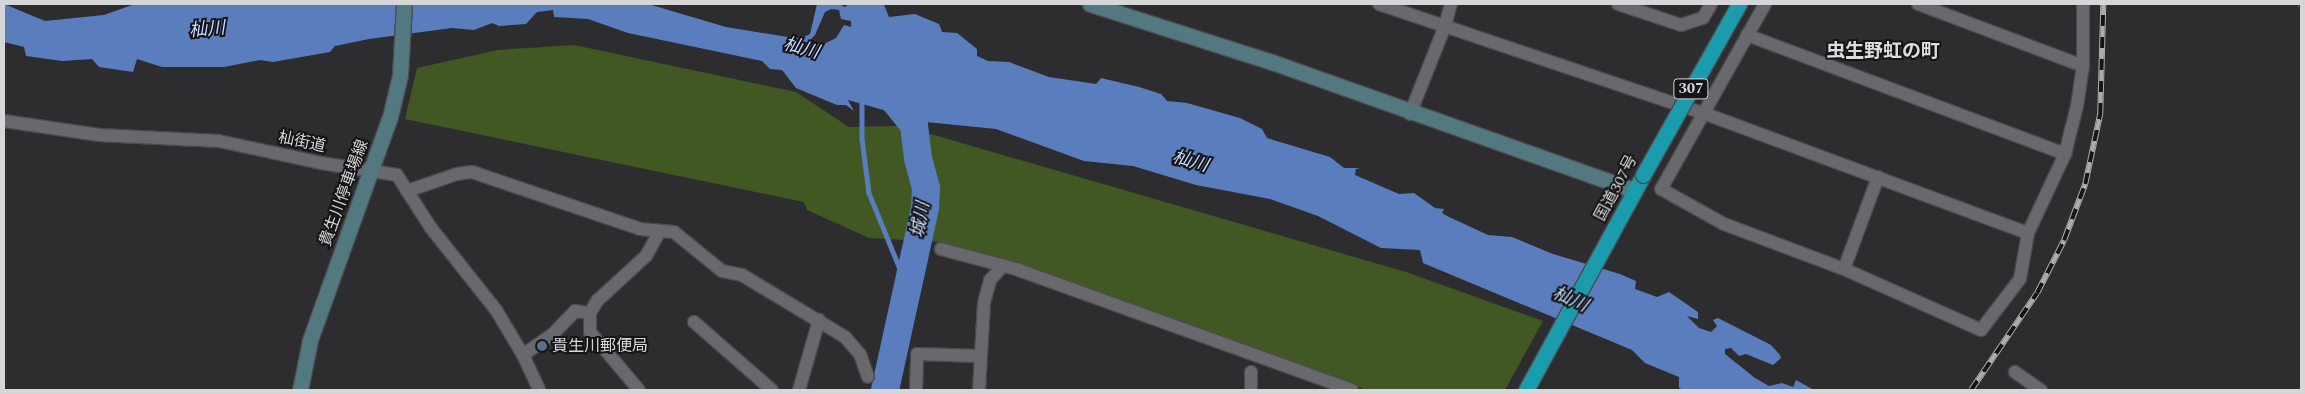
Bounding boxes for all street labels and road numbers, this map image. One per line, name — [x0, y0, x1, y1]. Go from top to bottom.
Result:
road number: 307 — [1672, 76, 1710, 102]
street label: 杣街道 — [277, 128, 327, 156]
street label: 貴生川停車場線 — [316, 137, 372, 249]
street label: 国道307号 — [1591, 152, 1641, 224]

